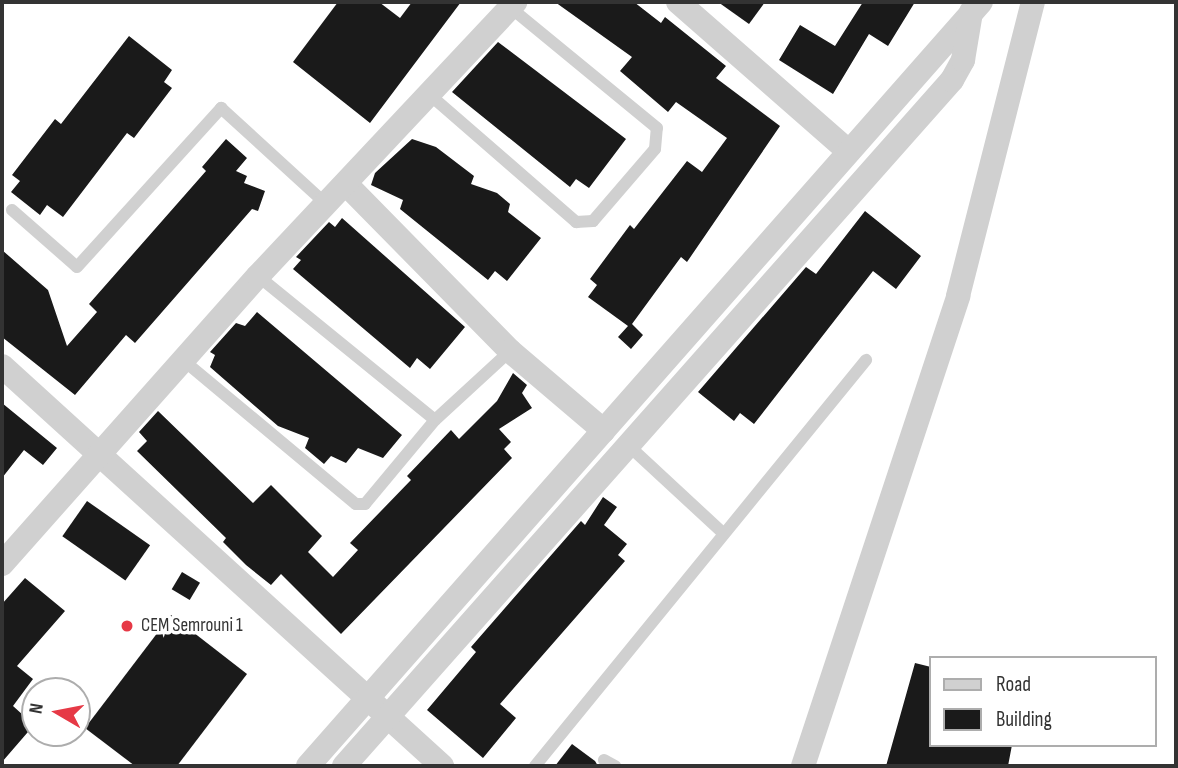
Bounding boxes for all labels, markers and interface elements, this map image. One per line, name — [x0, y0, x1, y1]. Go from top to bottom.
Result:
place label: CEM Semrouni 1 — [141, 615, 243, 637]
marker: CEM Semrouni 1 — [119, 618, 135, 634]
legend — [930, 656, 1157, 747]
text: Road — [996, 672, 1031, 697]
north arrow — [21, 677, 91, 747]
text: N — [25, 702, 49, 716]
text: Building — [996, 707, 1052, 732]

